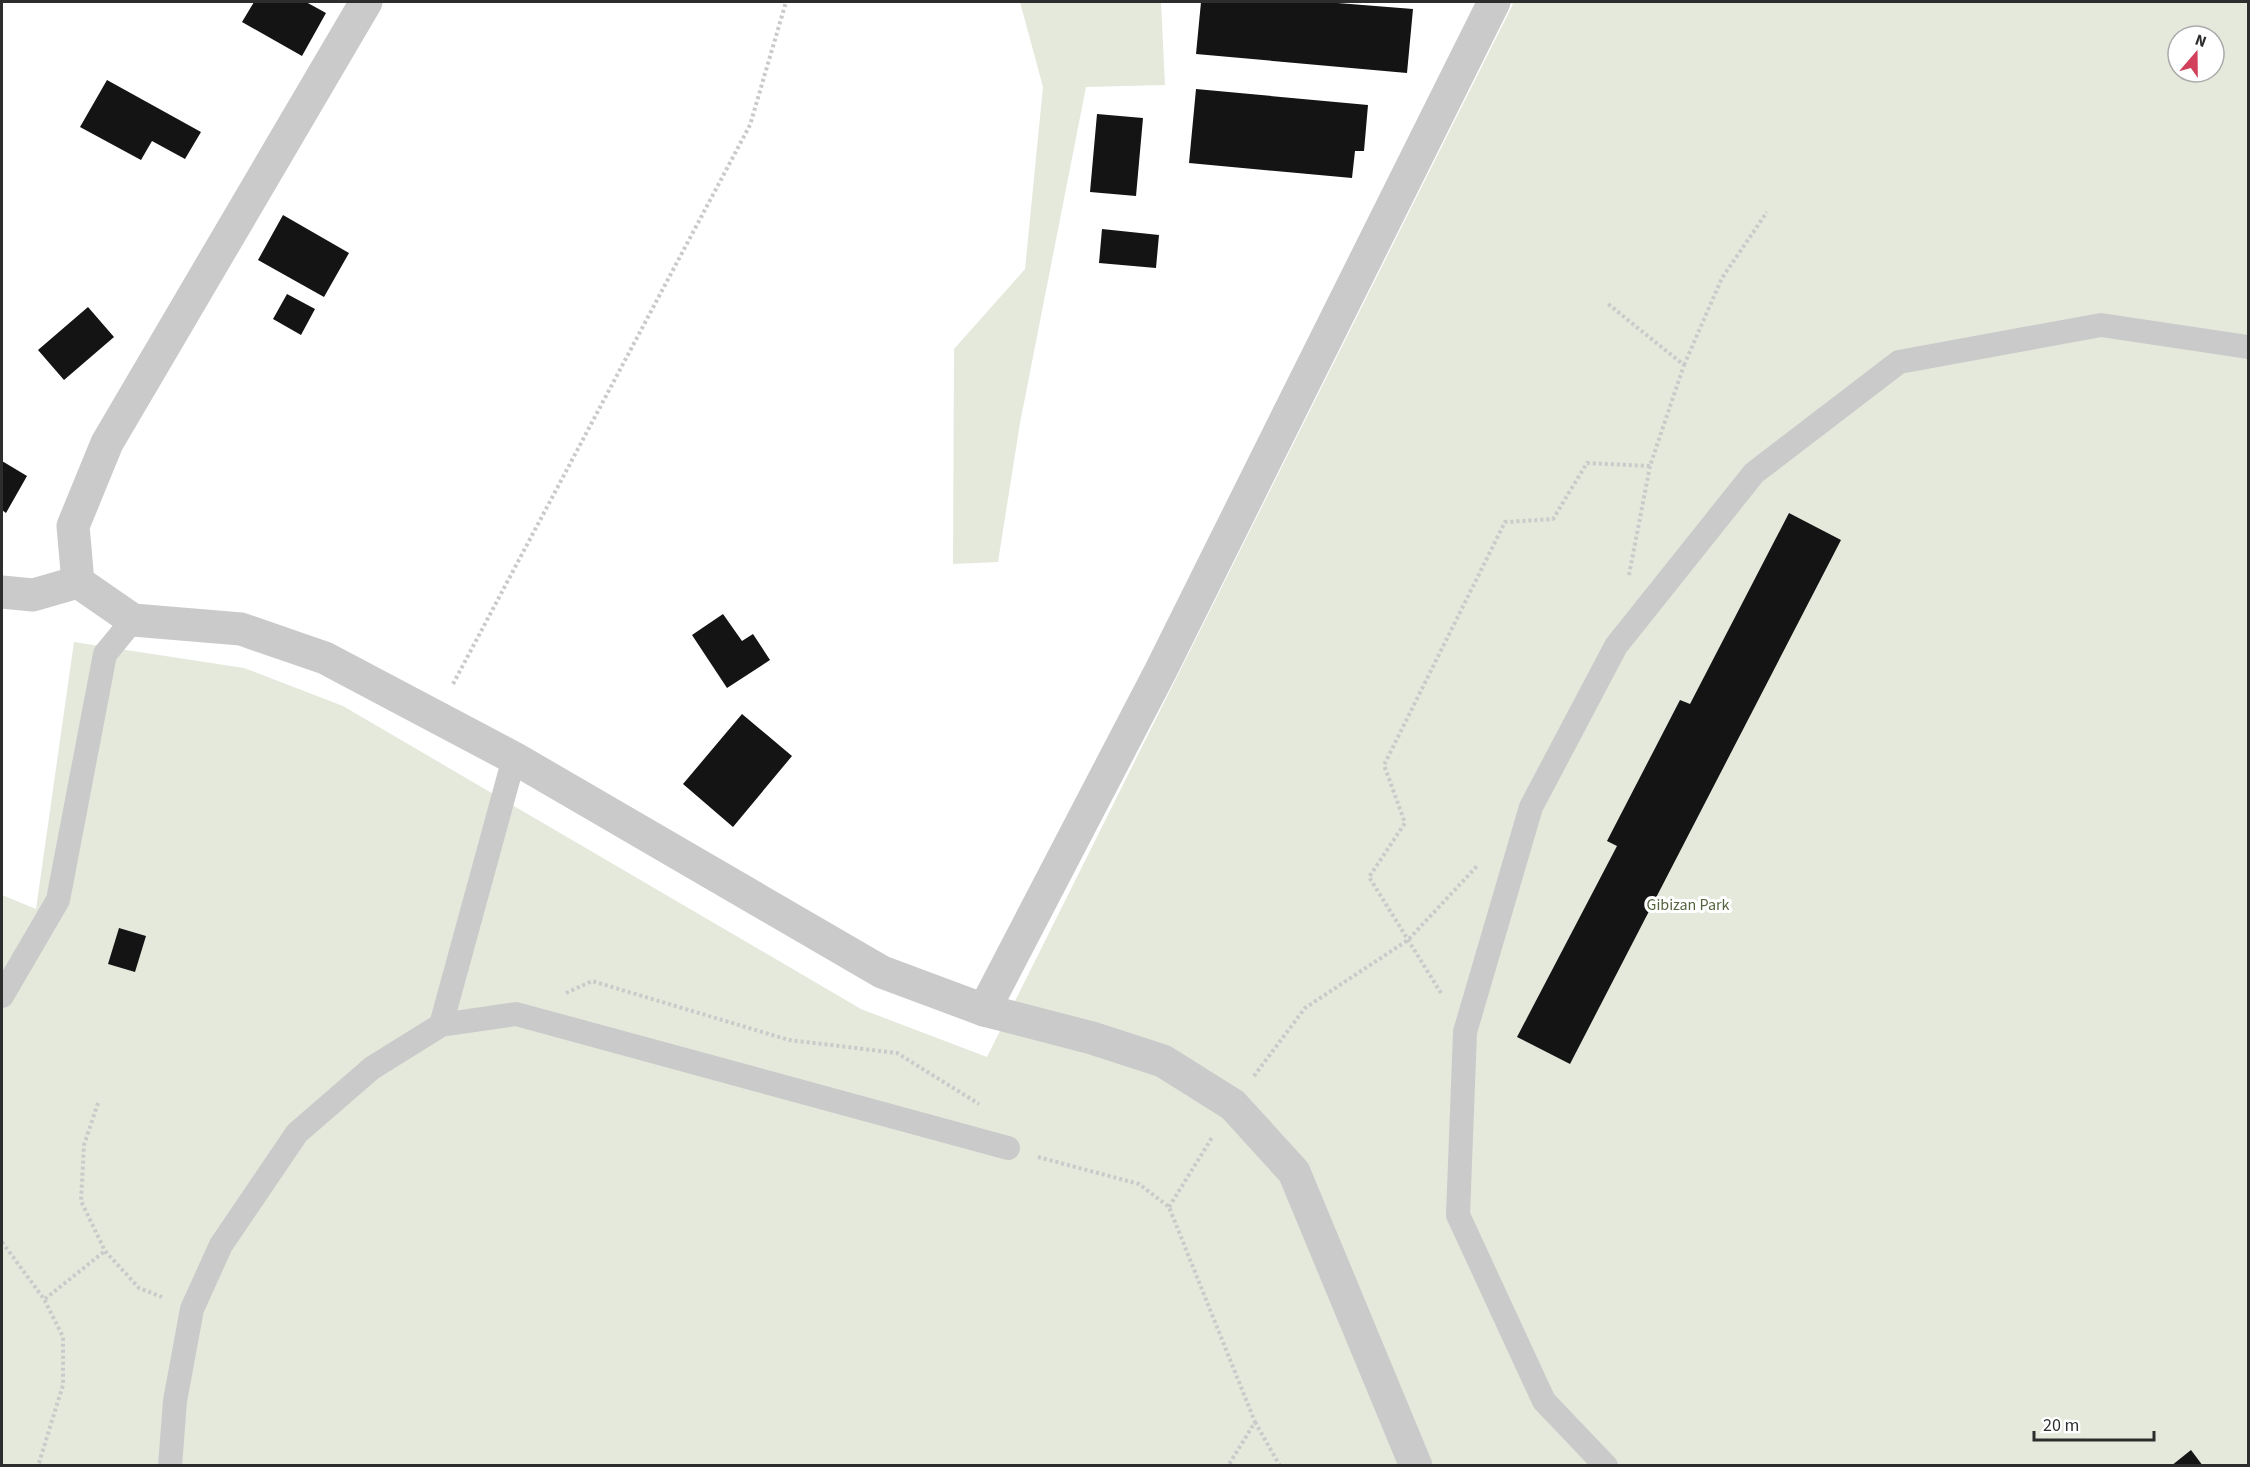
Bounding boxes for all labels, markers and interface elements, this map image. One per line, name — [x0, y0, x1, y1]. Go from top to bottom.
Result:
north arrow — [2166, 24, 2226, 84]
text: N — [2192, 29, 2210, 53]
park label: Gibizan Park — [1647, 894, 1730, 916]
scale bar — [2034, 1404, 2154, 1442]
text: 20 m — [2043, 1413, 2079, 1438]

